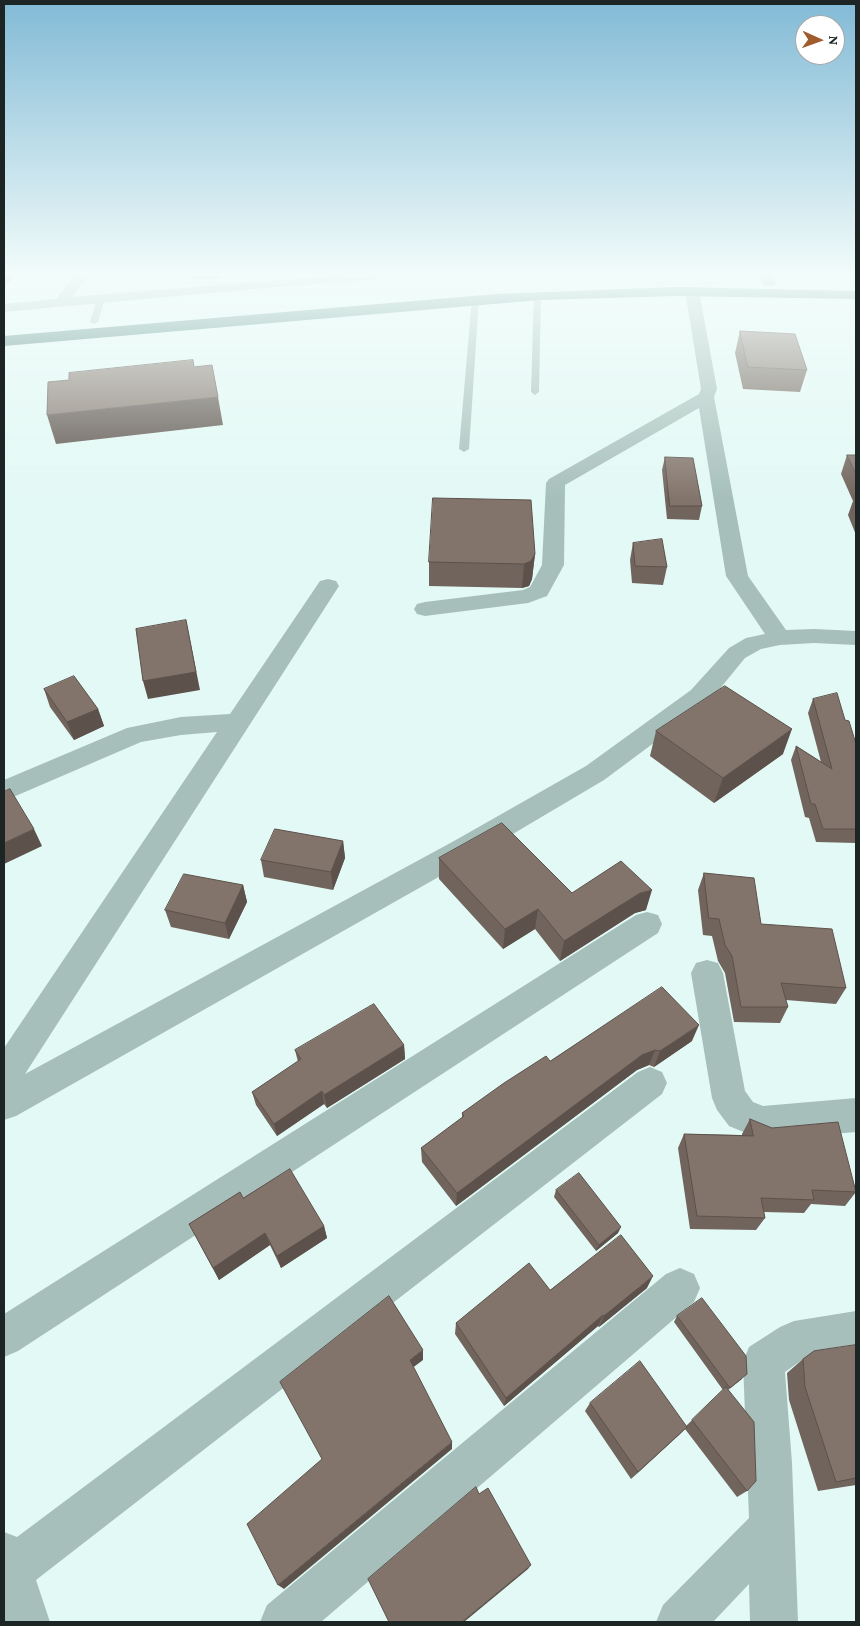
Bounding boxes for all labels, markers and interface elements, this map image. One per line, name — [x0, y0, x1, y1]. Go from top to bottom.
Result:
north arrow — [795, 15, 845, 65]
text: N — [826, 35, 842, 46]

